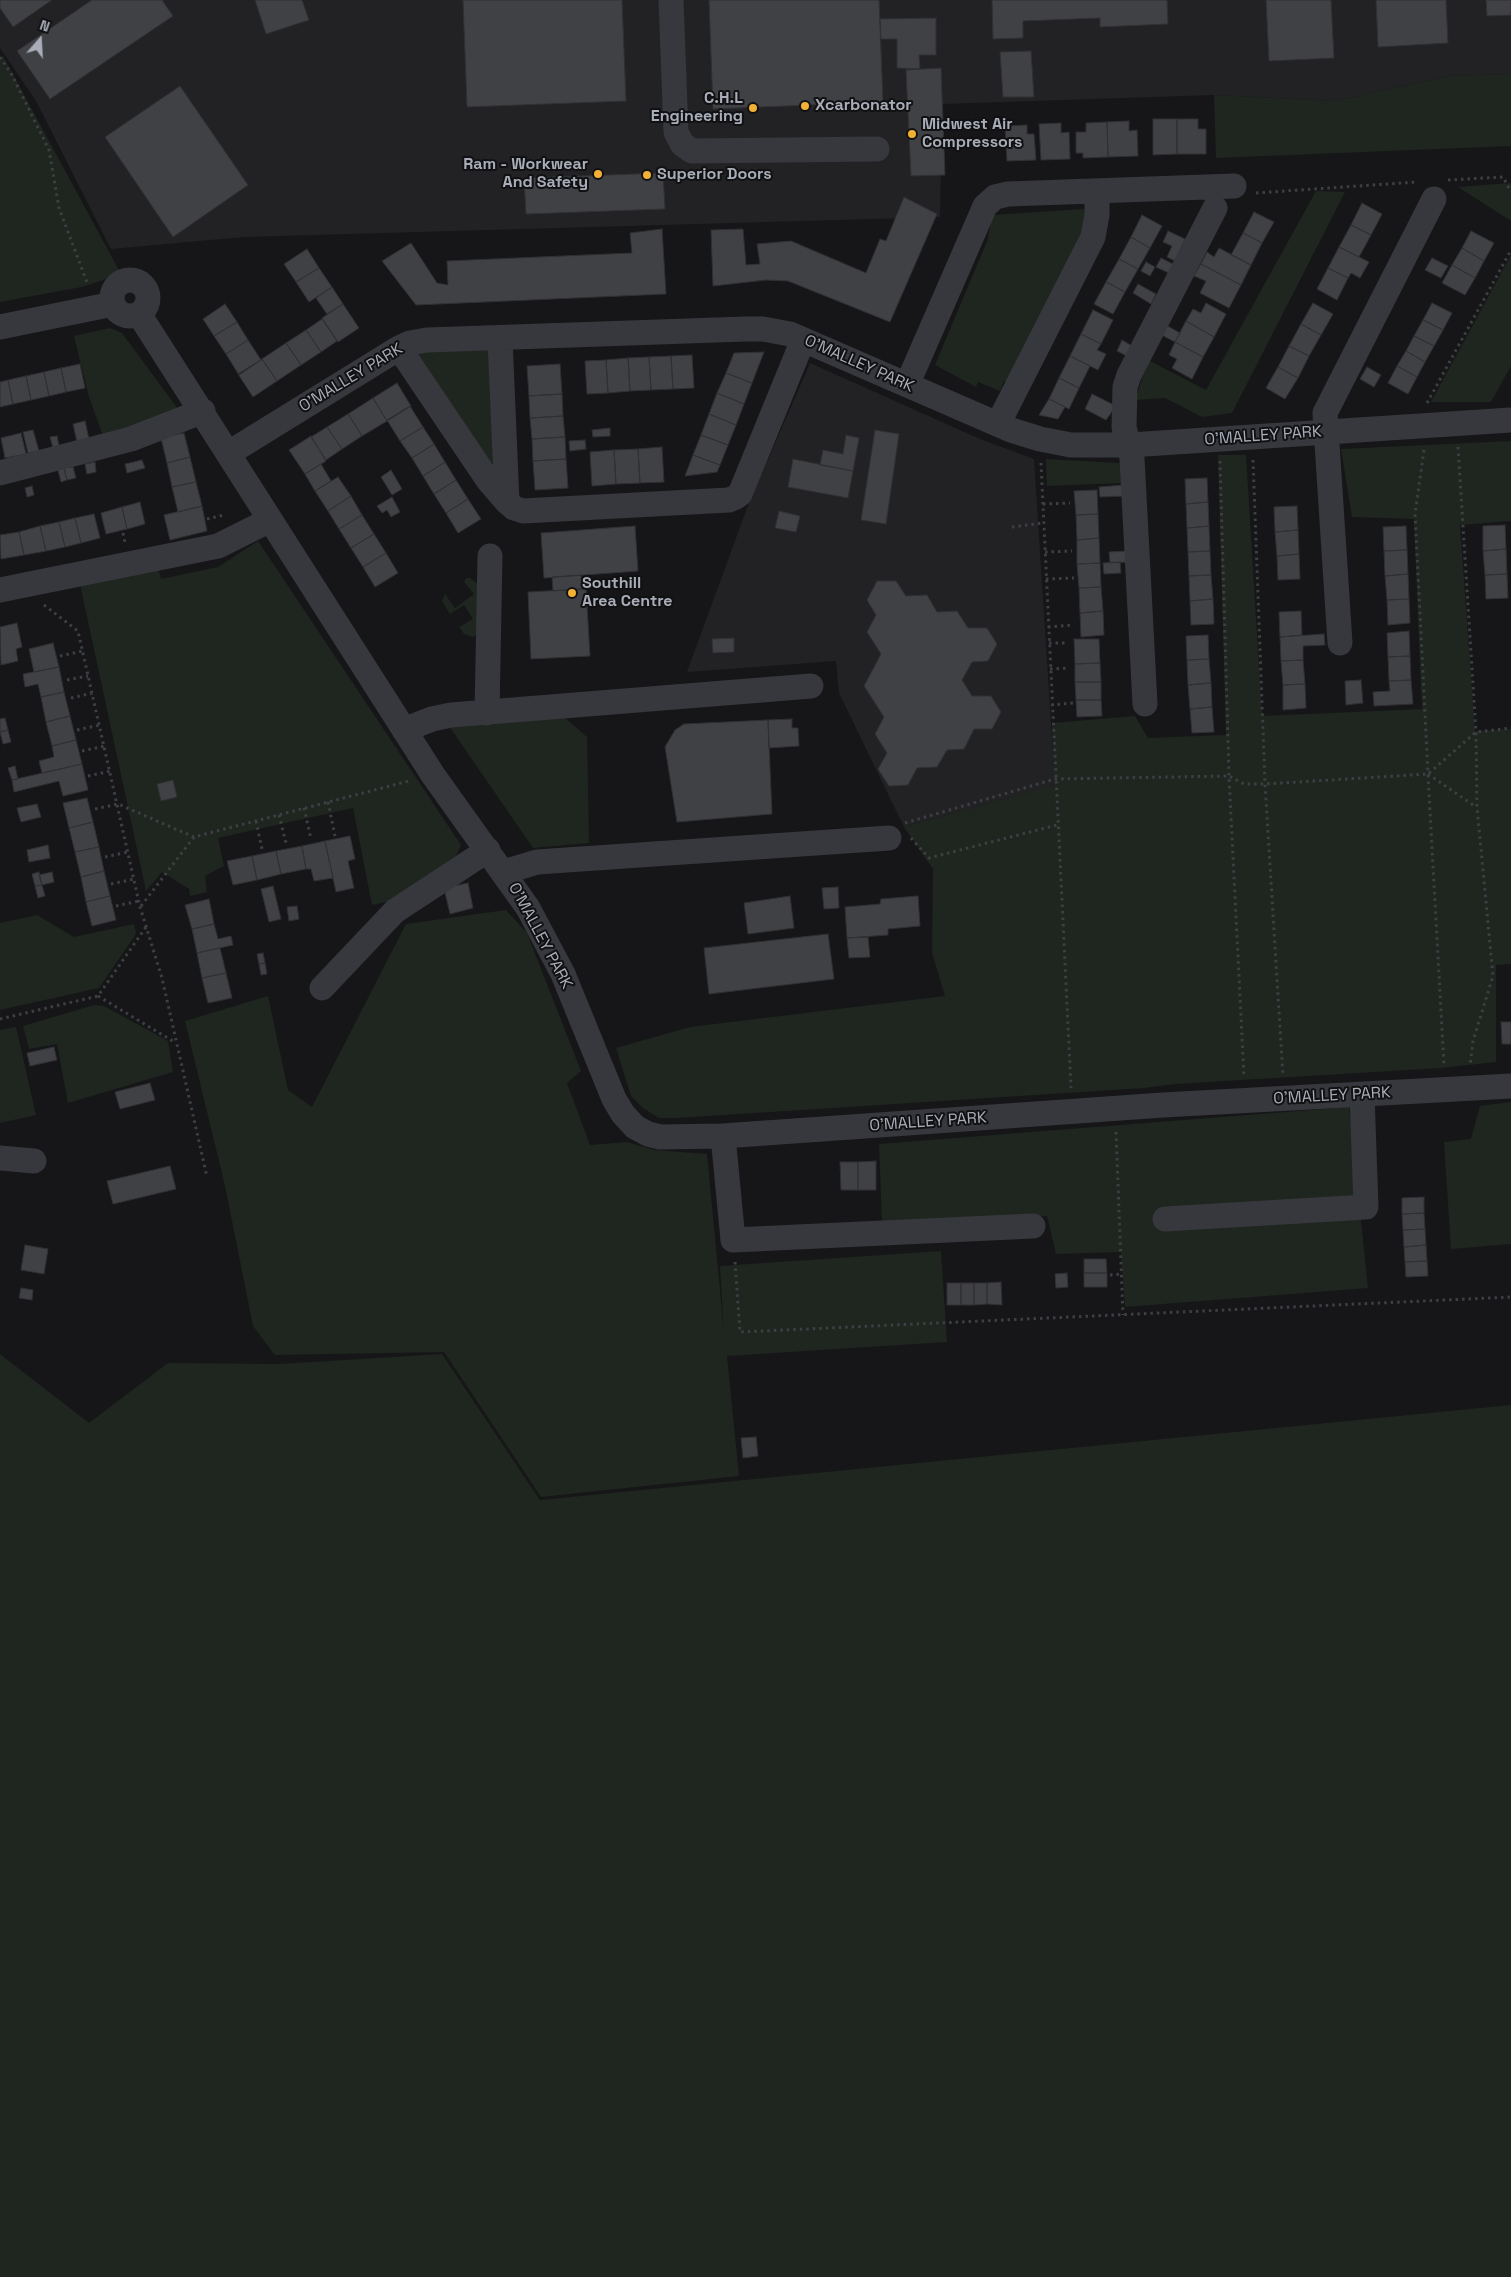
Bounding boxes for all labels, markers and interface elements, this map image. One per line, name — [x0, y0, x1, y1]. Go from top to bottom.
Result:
north arrow — [15, 15, 65, 65]
text: N — [38, 16, 52, 36]
place label: C.H.L Engineering — [651, 89, 743, 127]
place label: Xcarbonator — [815, 96, 912, 116]
marker: Xcarbonator — [799, 100, 811, 112]
marker: C.H.L Engineering — [747, 102, 759, 114]
place label: Midwest Air Compressors — [922, 115, 1022, 153]
marker: Midwest Air Compressors — [906, 128, 918, 140]
place label: Ram - Workwear And Safety — [463, 155, 588, 193]
place label: Superior Doors — [657, 165, 772, 185]
marker: Ram - Workwear And Safety — [592, 168, 604, 180]
marker: Superior Doors — [641, 169, 653, 181]
street label: O'MALLEY PARK — [801, 331, 917, 397]
street label: O'MALLEY PARK — [296, 340, 406, 416]
street label: O'MALLEY PARK — [1204, 422, 1322, 450]
place label: Southill Area Centre — [582, 574, 672, 612]
marker: Southill Area Centre — [566, 587, 578, 599]
street label: O'MALLEY PARK — [504, 880, 576, 992]
street label: O'MALLEY PARK — [1273, 1083, 1391, 1109]
street label: O'MALLEY PARK — [869, 1108, 987, 1136]

